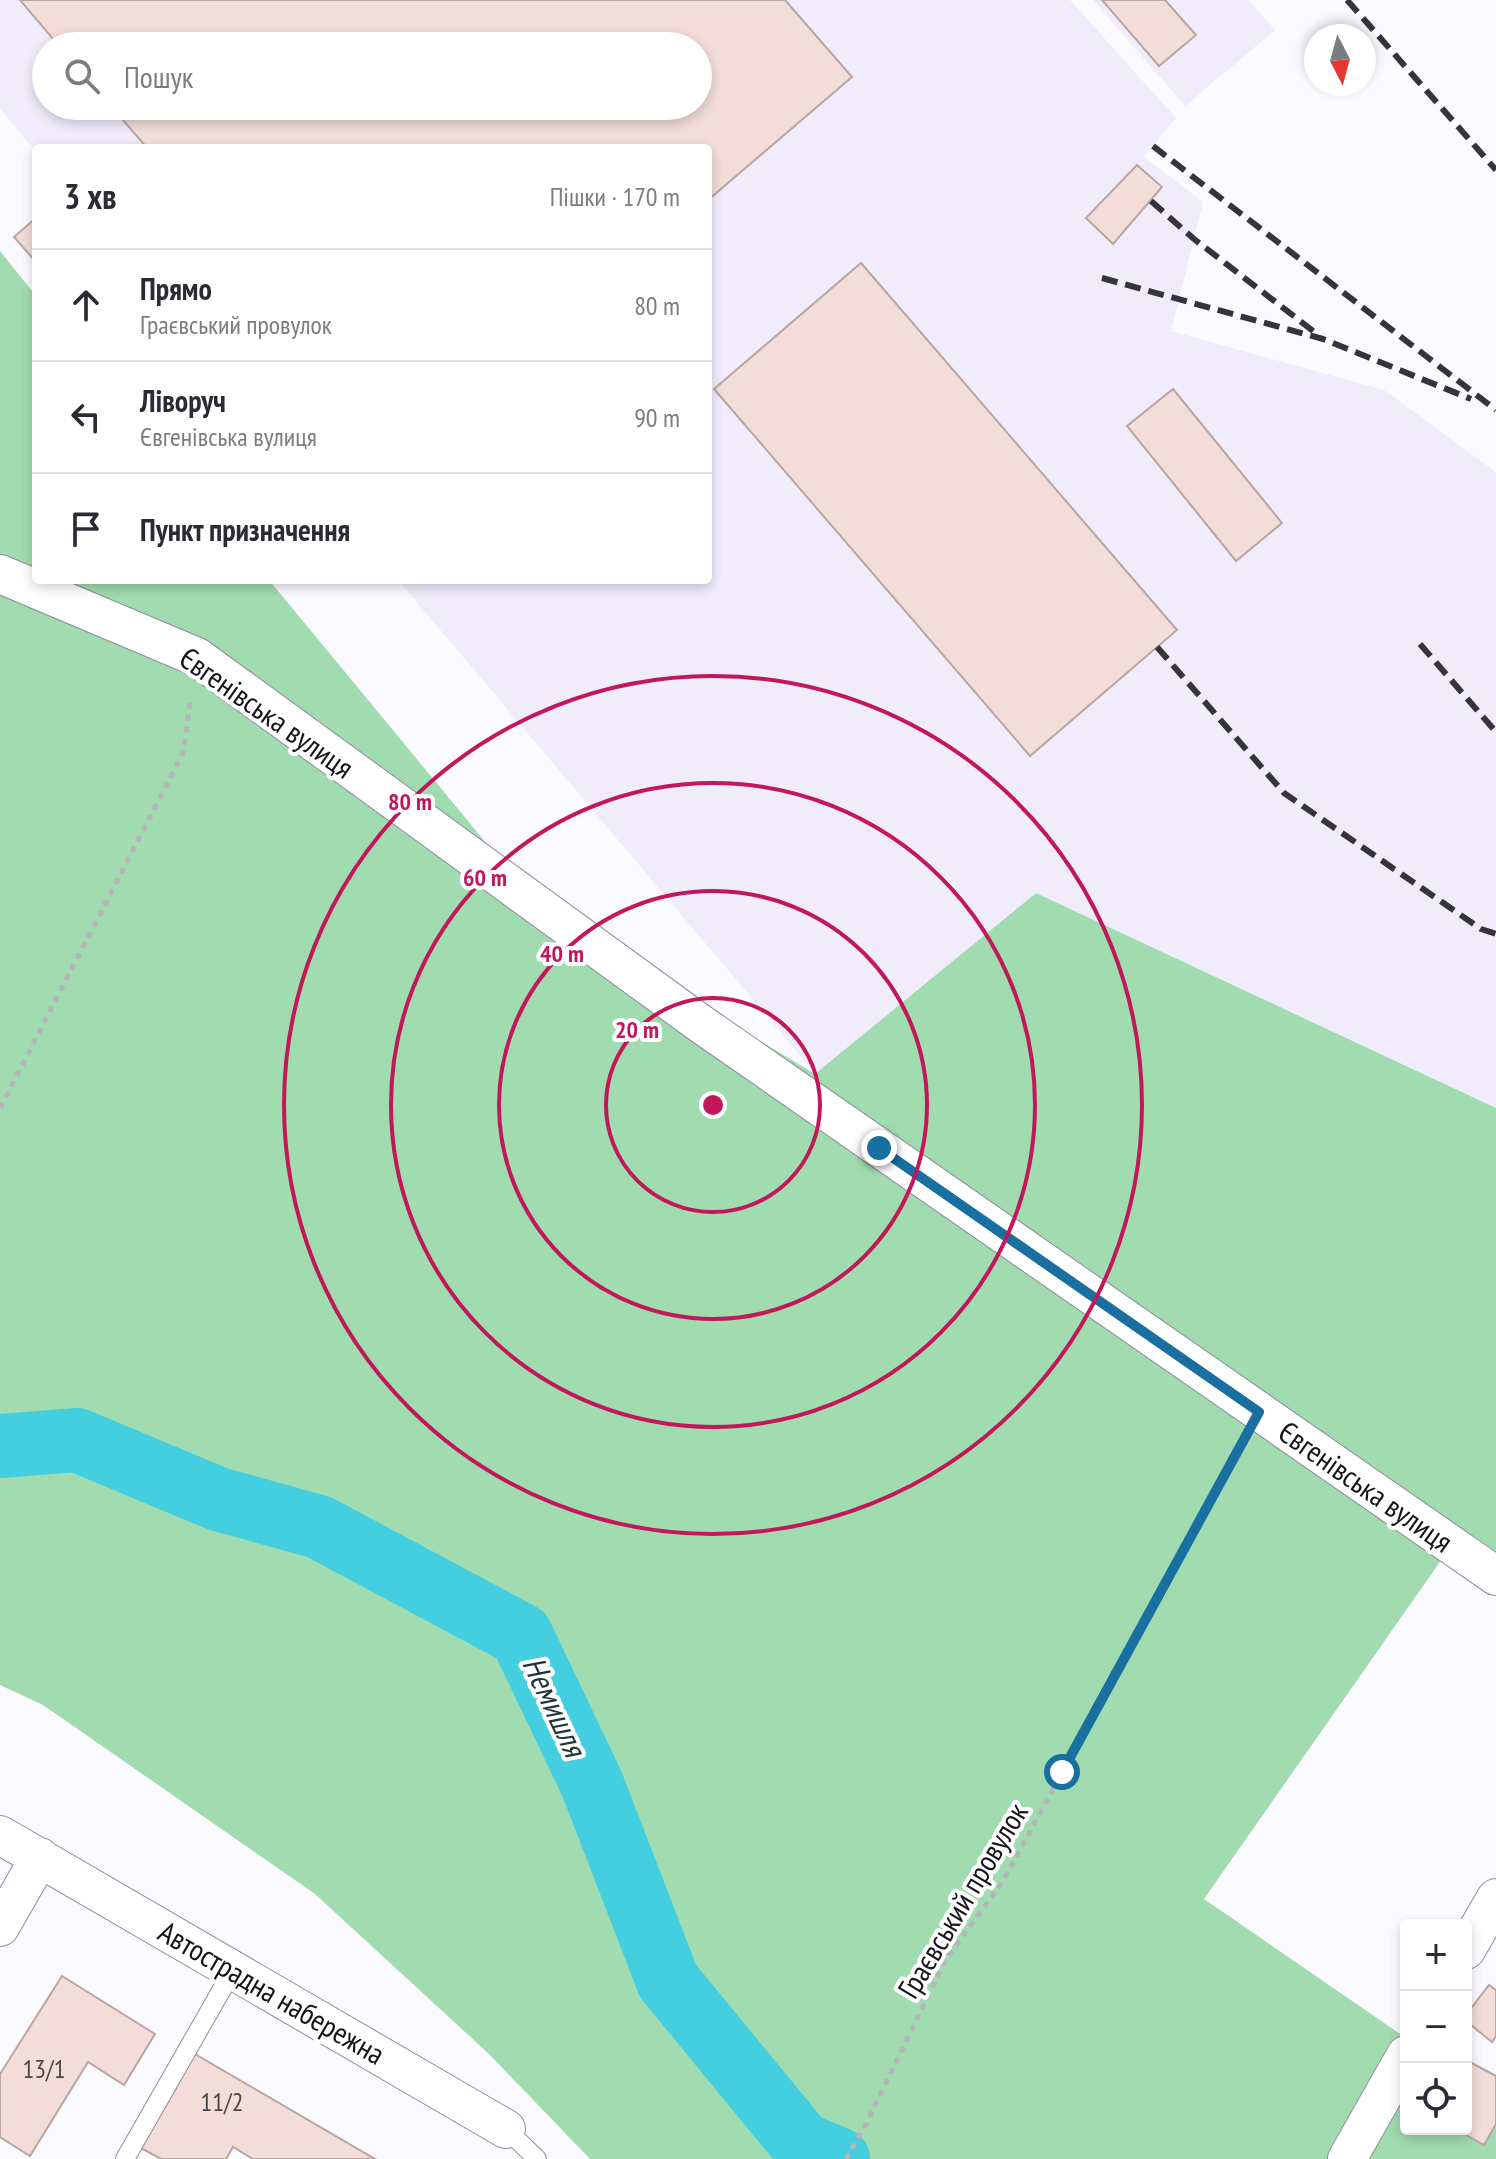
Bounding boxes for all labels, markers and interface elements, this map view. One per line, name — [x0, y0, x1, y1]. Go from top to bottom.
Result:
north arrow — [1304, 24, 1376, 96]
search box — [32, 32, 712, 120]
icon: search — [60, 54, 104, 98]
text: Пошук — [124, 57, 193, 96]
text: 3 хв — [64, 174, 116, 218]
text: Пішки · 170 m — [550, 180, 680, 213]
text: Прямо — [140, 269, 212, 308]
icon: ahead — [64, 283, 108, 327]
text: 80 m — [634, 289, 680, 322]
text: Граєвський провулок — [140, 308, 332, 341]
text: Ліворуч — [140, 381, 226, 420]
icon: left — [64, 395, 108, 439]
text: 90 m — [634, 401, 680, 434]
text: Євгенівська вулиця — [140, 420, 317, 453]
icon: arrive — [64, 507, 108, 551]
text: Пункт призначення — [140, 510, 350, 549]
street label: Євгенівська вулиця — [172, 638, 362, 786]
text: 80 m — [388, 786, 432, 817]
text: 60 m — [463, 862, 507, 893]
text: 40 m — [540, 938, 584, 969]
text: 20 m — [615, 1014, 659, 1045]
centre of rings — [699, 1091, 727, 1119]
route end — [861, 1130, 897, 1166]
street label: Євгенівська вулиця — [1271, 1412, 1461, 1560]
water label: Немишля — [514, 1649, 597, 1765]
route start — [1044, 1754, 1080, 1790]
street label: Граєвський провулок — [888, 1795, 1036, 2005]
street label: Автострадна набережна — [152, 1911, 392, 2073]
map controls — [1400, 1919, 1472, 2135]
button: + — [1400, 1919, 1472, 1991]
button: − — [1400, 1991, 1472, 2063]
house number: 13/1 — [23, 2052, 65, 2085]
button: locate — [1400, 2063, 1472, 2135]
house number: 11/2 — [201, 2085, 243, 2118]

